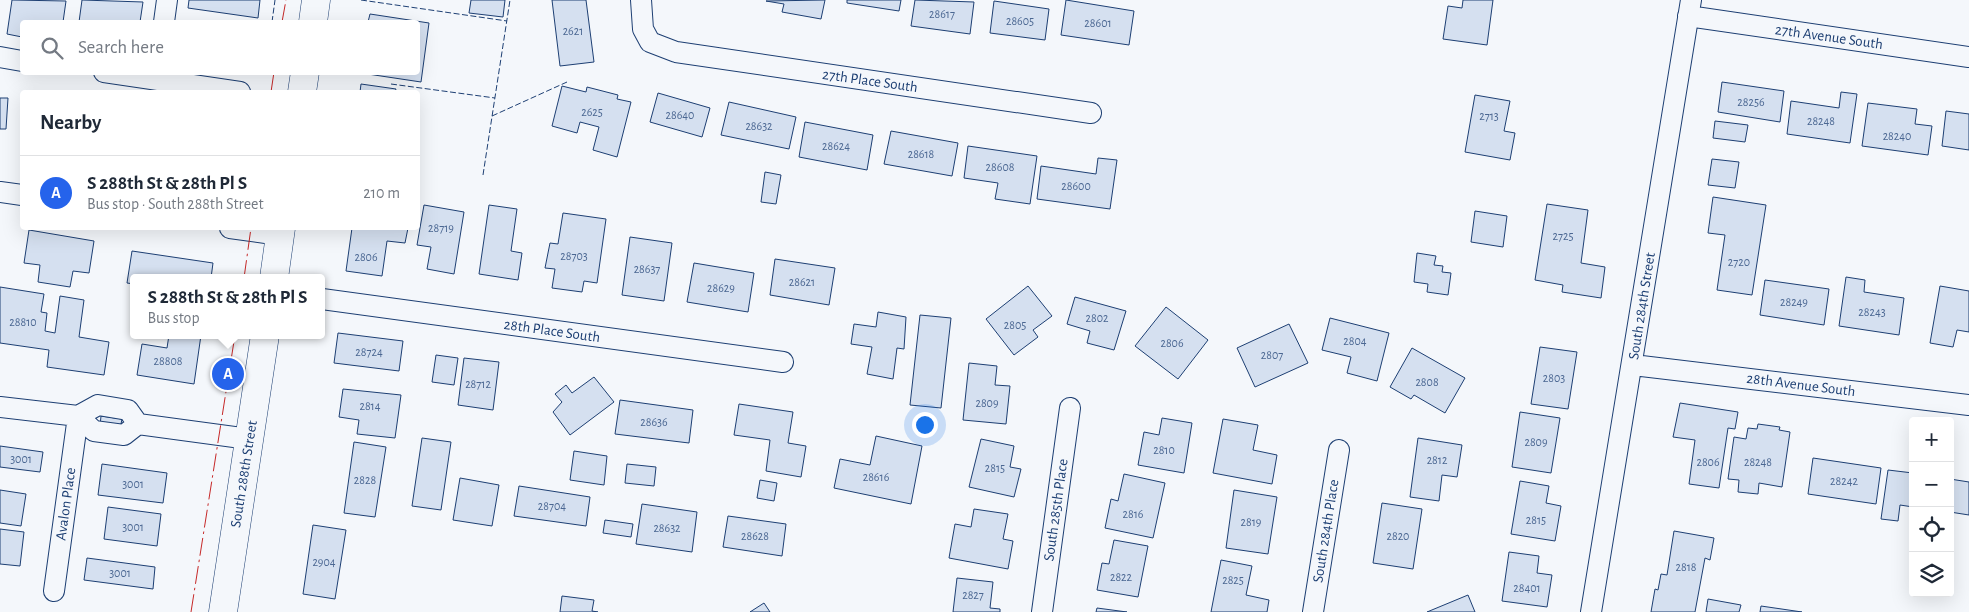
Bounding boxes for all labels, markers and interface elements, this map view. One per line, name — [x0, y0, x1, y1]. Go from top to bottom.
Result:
house number: 28617 — [929, 8, 955, 20]
house number: 28605 — [1006, 15, 1034, 27]
house number: 28601 — [1084, 17, 1112, 29]
search box — [20, 20, 420, 75]
street label: 27th Avenue South — [1774, 22, 1884, 52]
house number: 2621 — [563, 25, 583, 37]
icon: search — [38, 34, 66, 62]
text: Search here — [78, 38, 164, 57]
street label: 27th Place South — [821, 67, 919, 95]
house number: 28256 — [1737, 96, 1765, 108]
house number: 2625 — [581, 106, 603, 118]
house number: 28640 — [666, 109, 694, 121]
house number: 2713 — [1479, 110, 1499, 122]
text: Nearby — [40, 112, 101, 133]
house number: 28248 — [1807, 115, 1835, 127]
house number: 28632 — [745, 120, 773, 132]
house number: 28240 — [1883, 130, 1911, 142]
house number: 28624 — [822, 140, 850, 152]
house number: 28618 — [908, 148, 935, 160]
house number: 28608 — [986, 161, 1015, 173]
text: S 288th St & 28th Pl S — [87, 174, 247, 193]
house number: 28600 — [1061, 180, 1091, 192]
text: A — [51, 185, 61, 201]
text: 210 m — [363, 185, 400, 201]
text: Bus stop · South 288th Street — [87, 196, 264, 212]
house number: 28719 — [428, 222, 454, 234]
house number: 2725 — [1553, 230, 1573, 242]
house number: 28703 — [560, 250, 588, 262]
house number: 2806 — [354, 251, 378, 263]
street label: South 284th Street — [1626, 251, 1658, 361]
house number: 2720 — [1728, 256, 1750, 268]
house number: 28637 — [634, 263, 660, 275]
popup — [130, 274, 325, 339]
house number: 28621 — [789, 276, 815, 288]
house number: 28629 — [707, 282, 735, 294]
text: S 288th St & 28th Pl S — [147, 288, 308, 307]
house number: 28249 — [1780, 296, 1808, 308]
house number: 28243 — [1858, 306, 1886, 318]
text: Bus stop — [147, 310, 200, 326]
house number: 2802 — [1086, 312, 1109, 324]
house number: 28810 — [9, 316, 37, 328]
street label: 28th Place South — [503, 317, 601, 345]
house number: 2805 — [1004, 319, 1026, 331]
house number: 2804 — [1343, 335, 1367, 347]
house number: 2806 — [1160, 337, 1184, 349]
house number: 28724 — [355, 346, 383, 358]
house number: 2807 — [1261, 349, 1283, 361]
house number: 28808 — [154, 355, 183, 367]
pin: A — [212, 355, 244, 393]
street label: 28th Avenue South — [1746, 371, 1856, 399]
house number: 2803 — [1543, 372, 1565, 384]
house number: 2808 — [1415, 376, 1439, 388]
house number: 28712 — [465, 378, 491, 390]
house number: 2809 — [975, 397, 999, 409]
house number: 2814 — [359, 400, 381, 412]
your location — [912, 412, 938, 438]
house number: 28636 — [640, 416, 668, 428]
map controls — [1909, 417, 1954, 597]
button: + — [1909, 417, 1954, 462]
street label: South 288th Street — [228, 419, 260, 529]
house number: 2809 — [1524, 436, 1548, 448]
house number: 2810 — [1153, 444, 1175, 456]
house number: 3001 — [10, 453, 32, 465]
house number: 2812 — [1427, 454, 1448, 466]
house number: 2806 — [1696, 456, 1720, 468]
house number: 28248 — [1744, 456, 1772, 468]
street label: South 285th Place — [1041, 458, 1071, 562]
house number: 2815 — [985, 462, 1005, 474]
button: − — [1909, 462, 1954, 507]
street label: Avalon Place — [53, 466, 79, 542]
house number: 28616 — [863, 471, 890, 483]
house number: 2828 — [354, 474, 376, 486]
house number: 28242 — [1830, 475, 1858, 487]
house number: 3001 — [122, 478, 144, 490]
street label: South 284th Place — [1310, 478, 1342, 584]
house number: 28704 — [538, 500, 566, 512]
button: locate — [1909, 507, 1954, 552]
house number: 2816 — [1123, 508, 1144, 520]
house number: 2815 — [1526, 514, 1546, 526]
house number: 2819 — [1241, 516, 1262, 528]
house number: 3001 — [122, 521, 144, 533]
house number: 28632 — [653, 522, 681, 534]
house number: 28628 — [741, 530, 769, 542]
house number: 2820 — [1387, 530, 1409, 542]
button: layers — [1909, 552, 1954, 597]
house number: 2904 — [312, 556, 336, 568]
house number: 2818 — [1676, 561, 1697, 573]
house number: 3001 — [109, 567, 131, 579]
house number: 2822 — [1110, 571, 1133, 583]
house number: 2825 — [1222, 574, 1244, 586]
house number: 28401 — [1513, 582, 1541, 594]
house number: 2827 — [962, 589, 984, 601]

